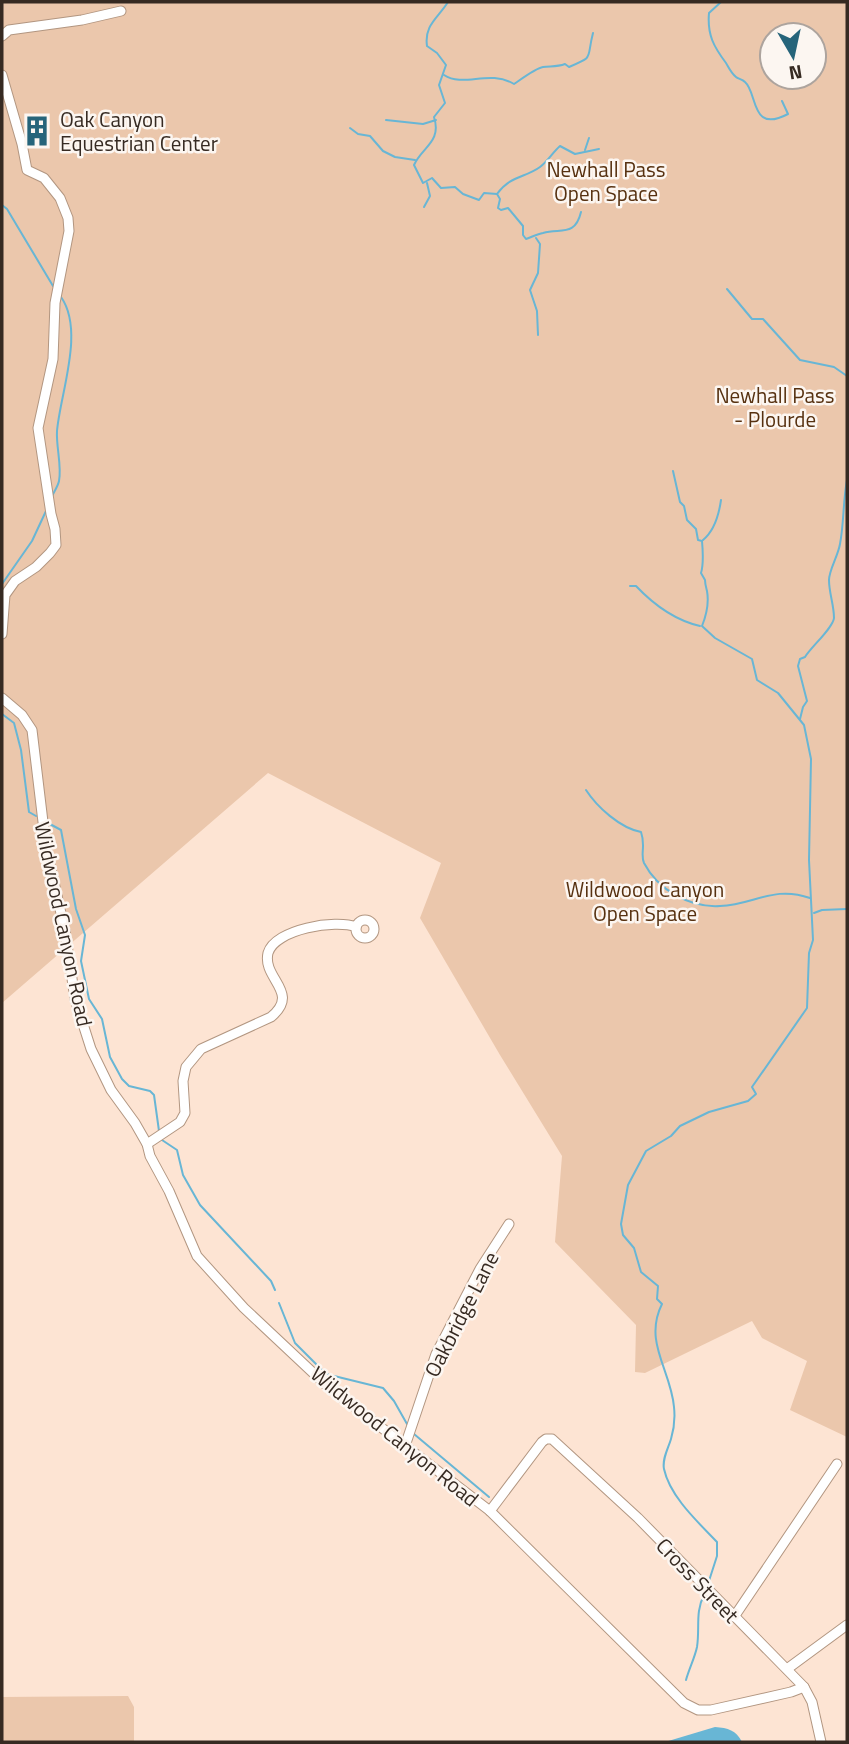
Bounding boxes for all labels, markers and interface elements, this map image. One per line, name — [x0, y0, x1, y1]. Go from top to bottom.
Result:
north arrow — [758, 21, 828, 91]
text: N — [787, 58, 805, 89]
place label: Oak Canyon Equestrian Center — [60, 103, 218, 159]
building icon: Oak Canyon Equestrian Center — [20, 114, 54, 148]
park label: Newhall Pass Open Space — [546, 153, 666, 209]
park label: Newhall Pass - Plourde — [715, 379, 835, 435]
street label: Wildwood Canyon Road — [27, 819, 101, 1029]
park label: Wildwood Canyon Open Space — [566, 873, 724, 929]
street label: Oakbridge Lane — [416, 1246, 506, 1382]
street label: Wildwood Canyon Road — [304, 1358, 486, 1514]
street label: Cross Street — [649, 1530, 747, 1630]

